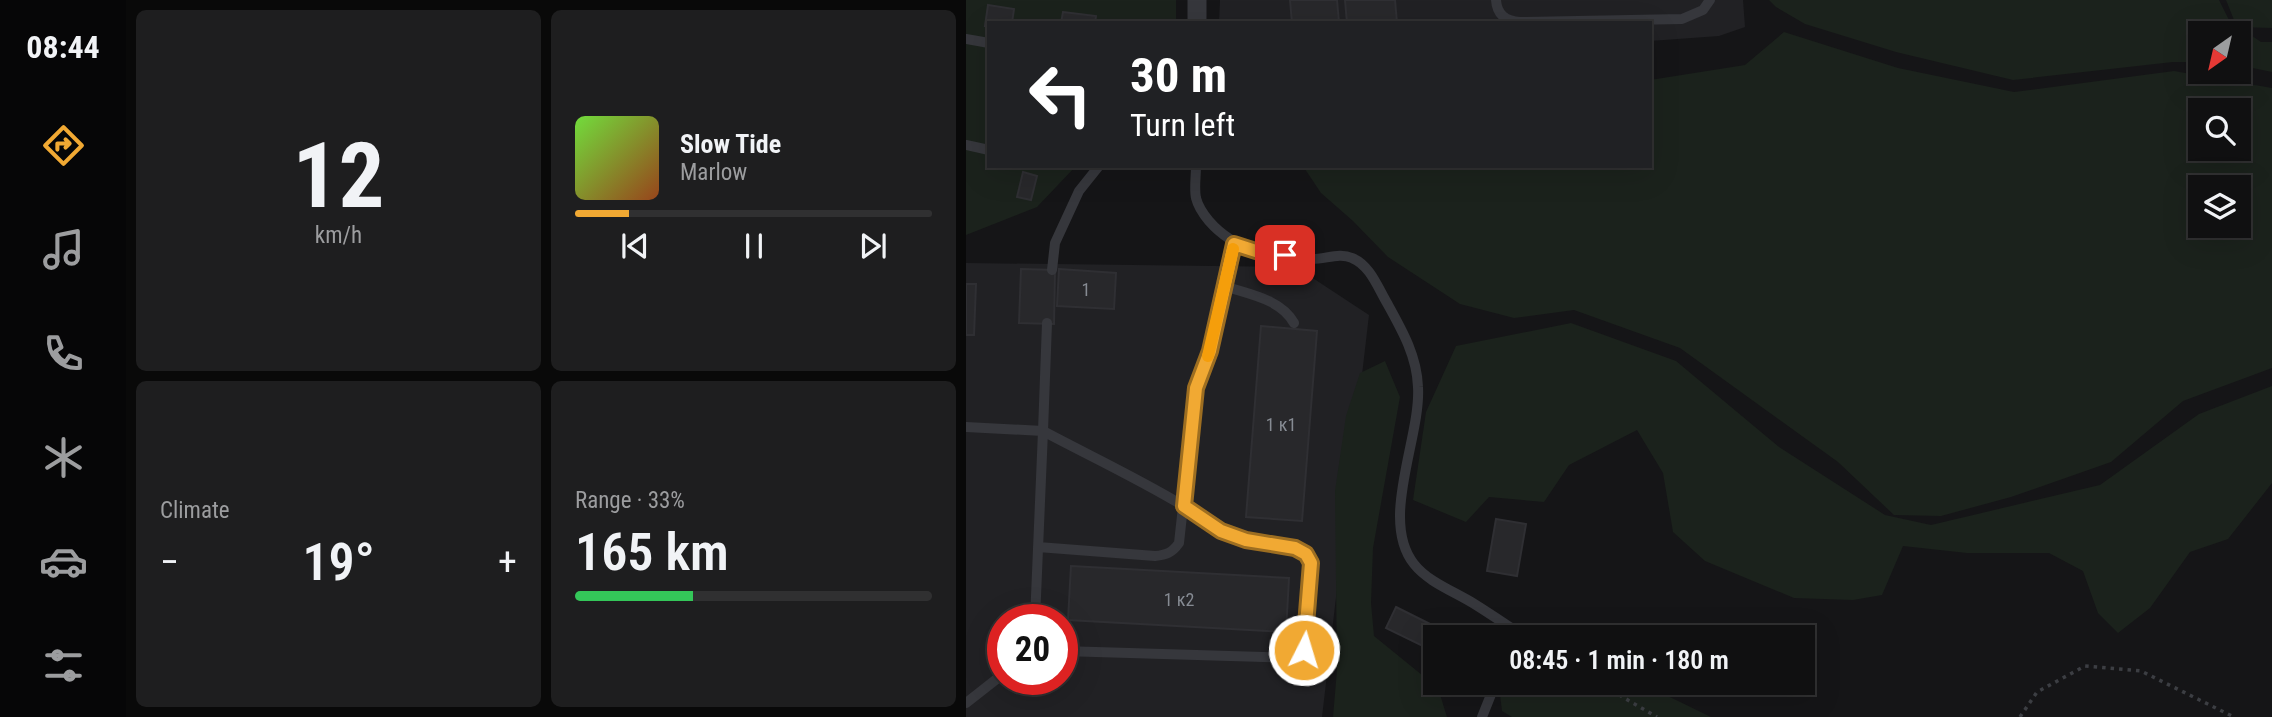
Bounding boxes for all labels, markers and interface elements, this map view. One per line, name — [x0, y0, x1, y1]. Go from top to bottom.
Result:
north arrow — [2188, 21, 2250, 84]
map controls — [2188, 21, 2251, 238]
text: 08:44 — [26, 28, 100, 66]
text: 30 m — [1130, 47, 1227, 104]
icon: left — [1015, 49, 1106, 140]
button: search — [2188, 98, 2251, 161]
text: Turn left — [1130, 106, 1235, 144]
icon: directions — [39, 121, 88, 170]
text: 12 — [293, 123, 384, 229]
text: Slow Tide — [680, 129, 781, 159]
text: Marlow — [680, 159, 747, 186]
button: layers — [2188, 175, 2251, 238]
text: km/h — [315, 222, 362, 249]
icon: music — [39, 225, 88, 274]
pin — [1255, 225, 1315, 285]
icon: previous — [616, 227, 654, 265]
icon: pause — [735, 227, 773, 265]
icon: next — [854, 227, 892, 265]
icon: arrive — [1266, 236, 1304, 274]
house number: 1 — [1082, 279, 1090, 300]
icon: phone — [39, 329, 88, 378]
house number: 1 к1 — [1266, 414, 1296, 435]
icon: climate — [39, 433, 88, 482]
text: Range · 33% — [575, 487, 685, 514]
text: Climate — [160, 497, 230, 524]
text: 165 km — [575, 522, 729, 583]
text: 19° — [302, 532, 375, 593]
icon: car — [39, 537, 88, 586]
text: − — [160, 540, 179, 584]
text: + — [498, 540, 517, 584]
house number: 1 к2 — [1164, 589, 1194, 610]
speed limit sign: 20 — [987, 604, 1078, 695]
position arrow — [1267, 613, 1341, 687]
icon: filters — [39, 641, 88, 690]
text: 08:45 · 1 min · 180 m — [1509, 645, 1729, 675]

